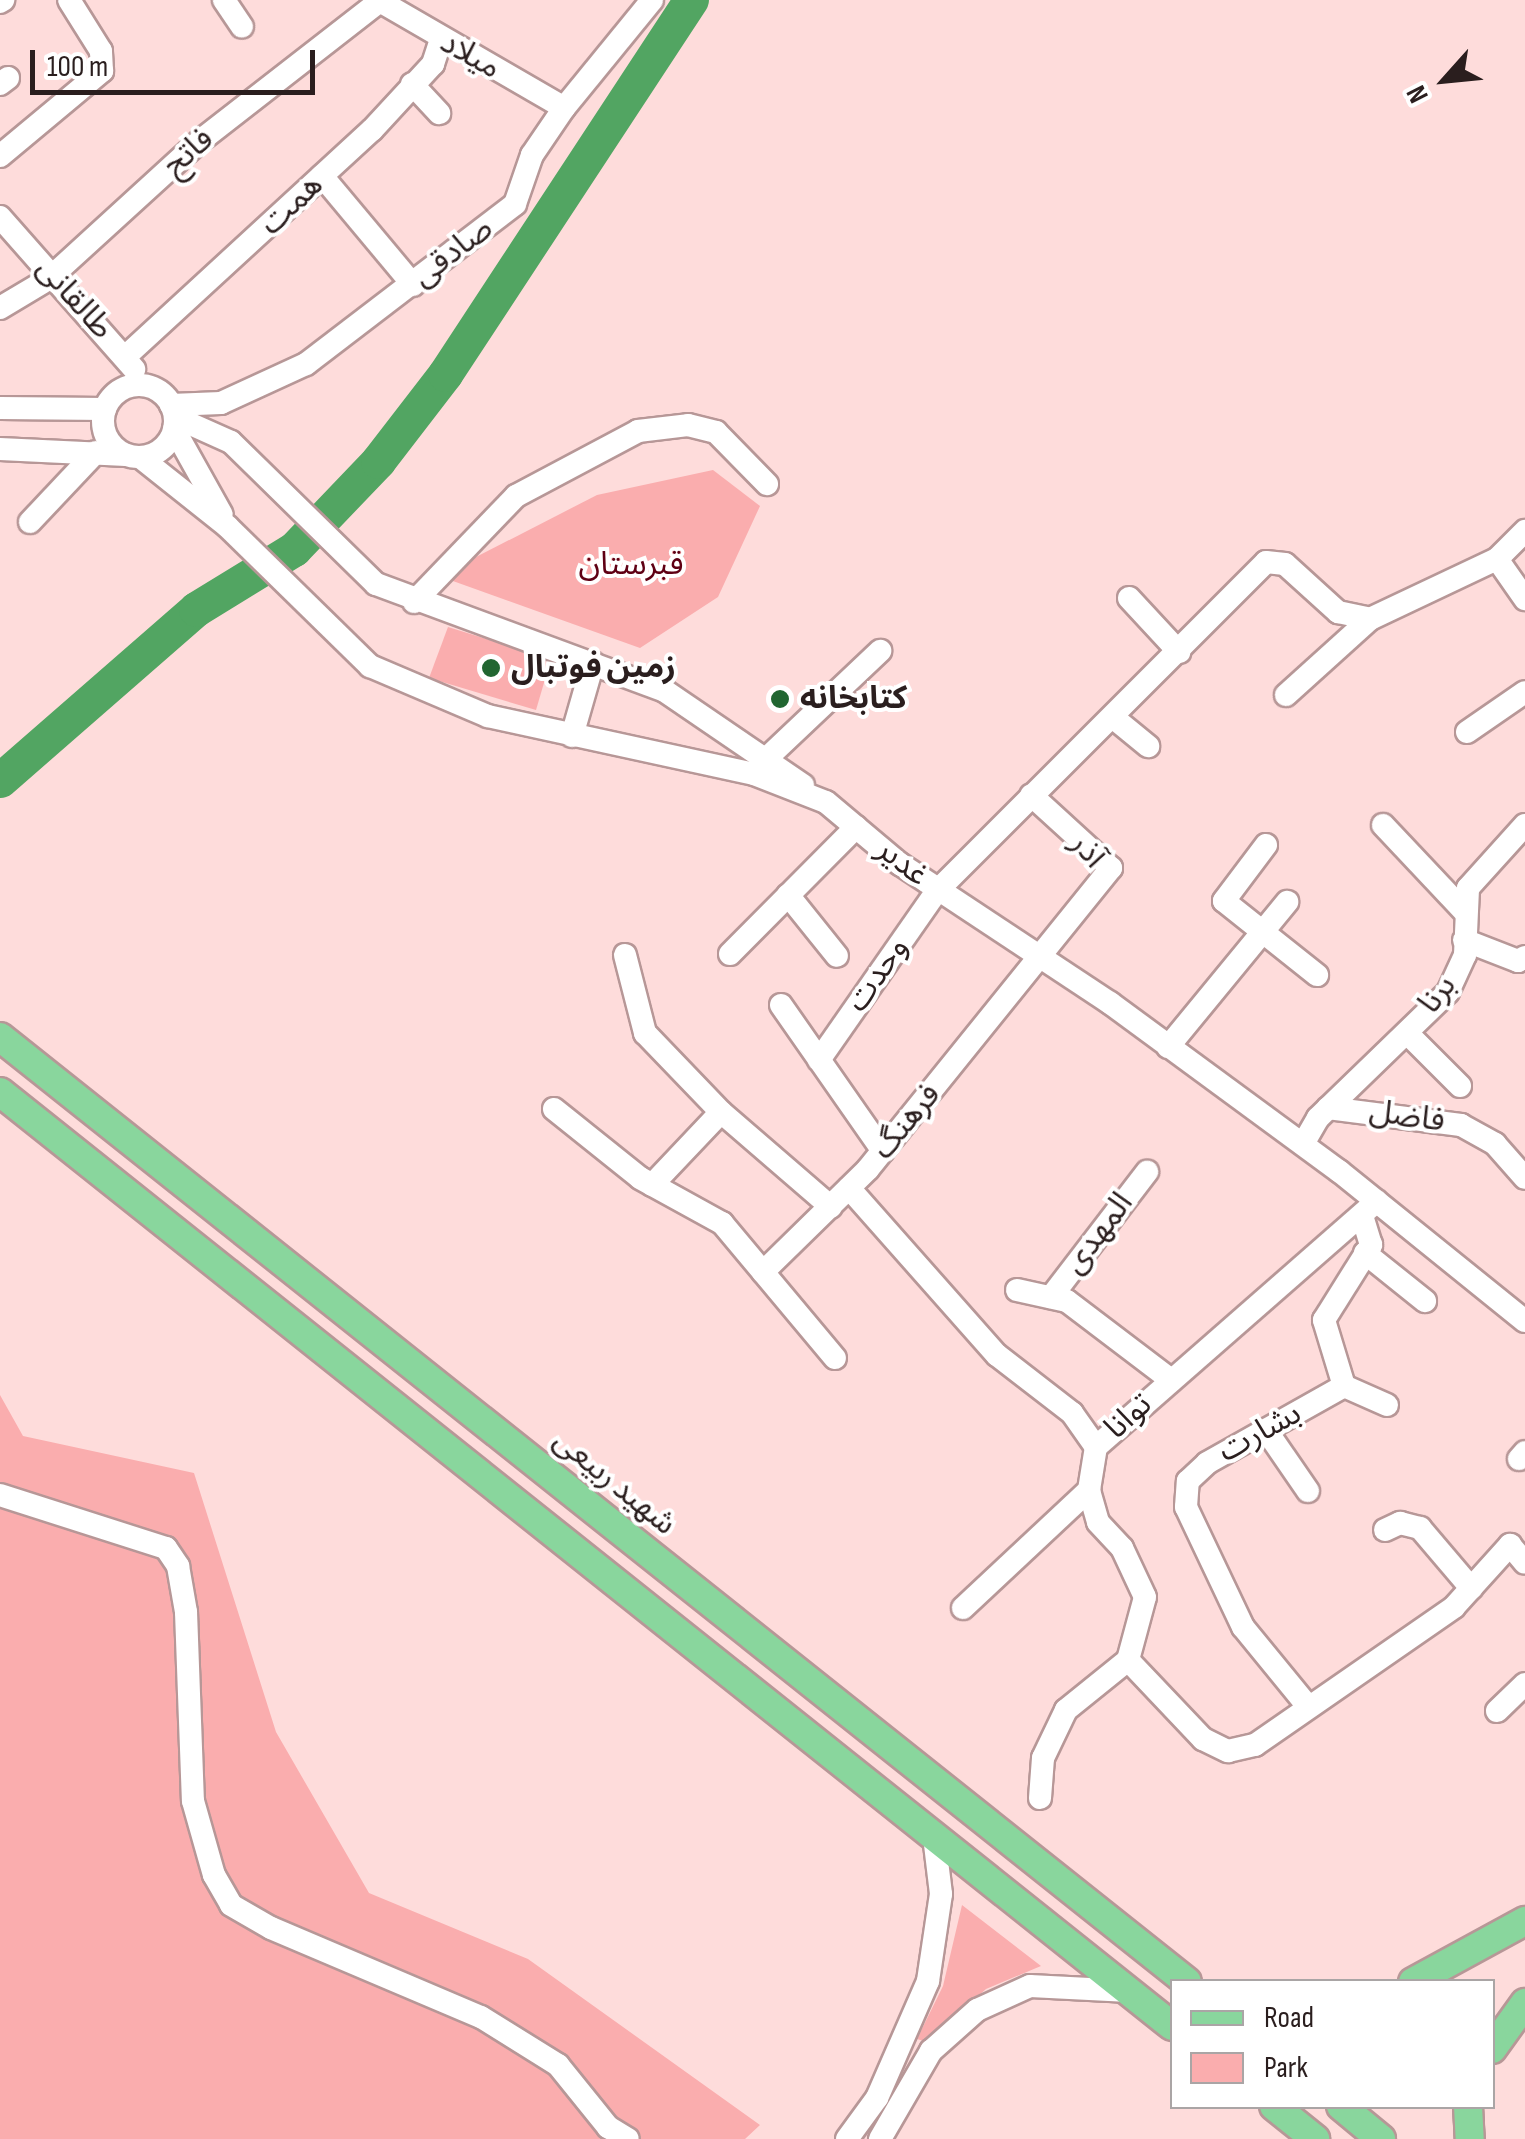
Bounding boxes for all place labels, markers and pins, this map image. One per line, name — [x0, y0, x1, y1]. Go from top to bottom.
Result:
place label: زمین فوتبال — [511, 649, 676, 687]
marker: زمین فوتبال — [480, 657, 502, 679]
place label: کتابخانه — [800, 680, 907, 718]
marker: کتابخانه — [769, 688, 791, 710]

